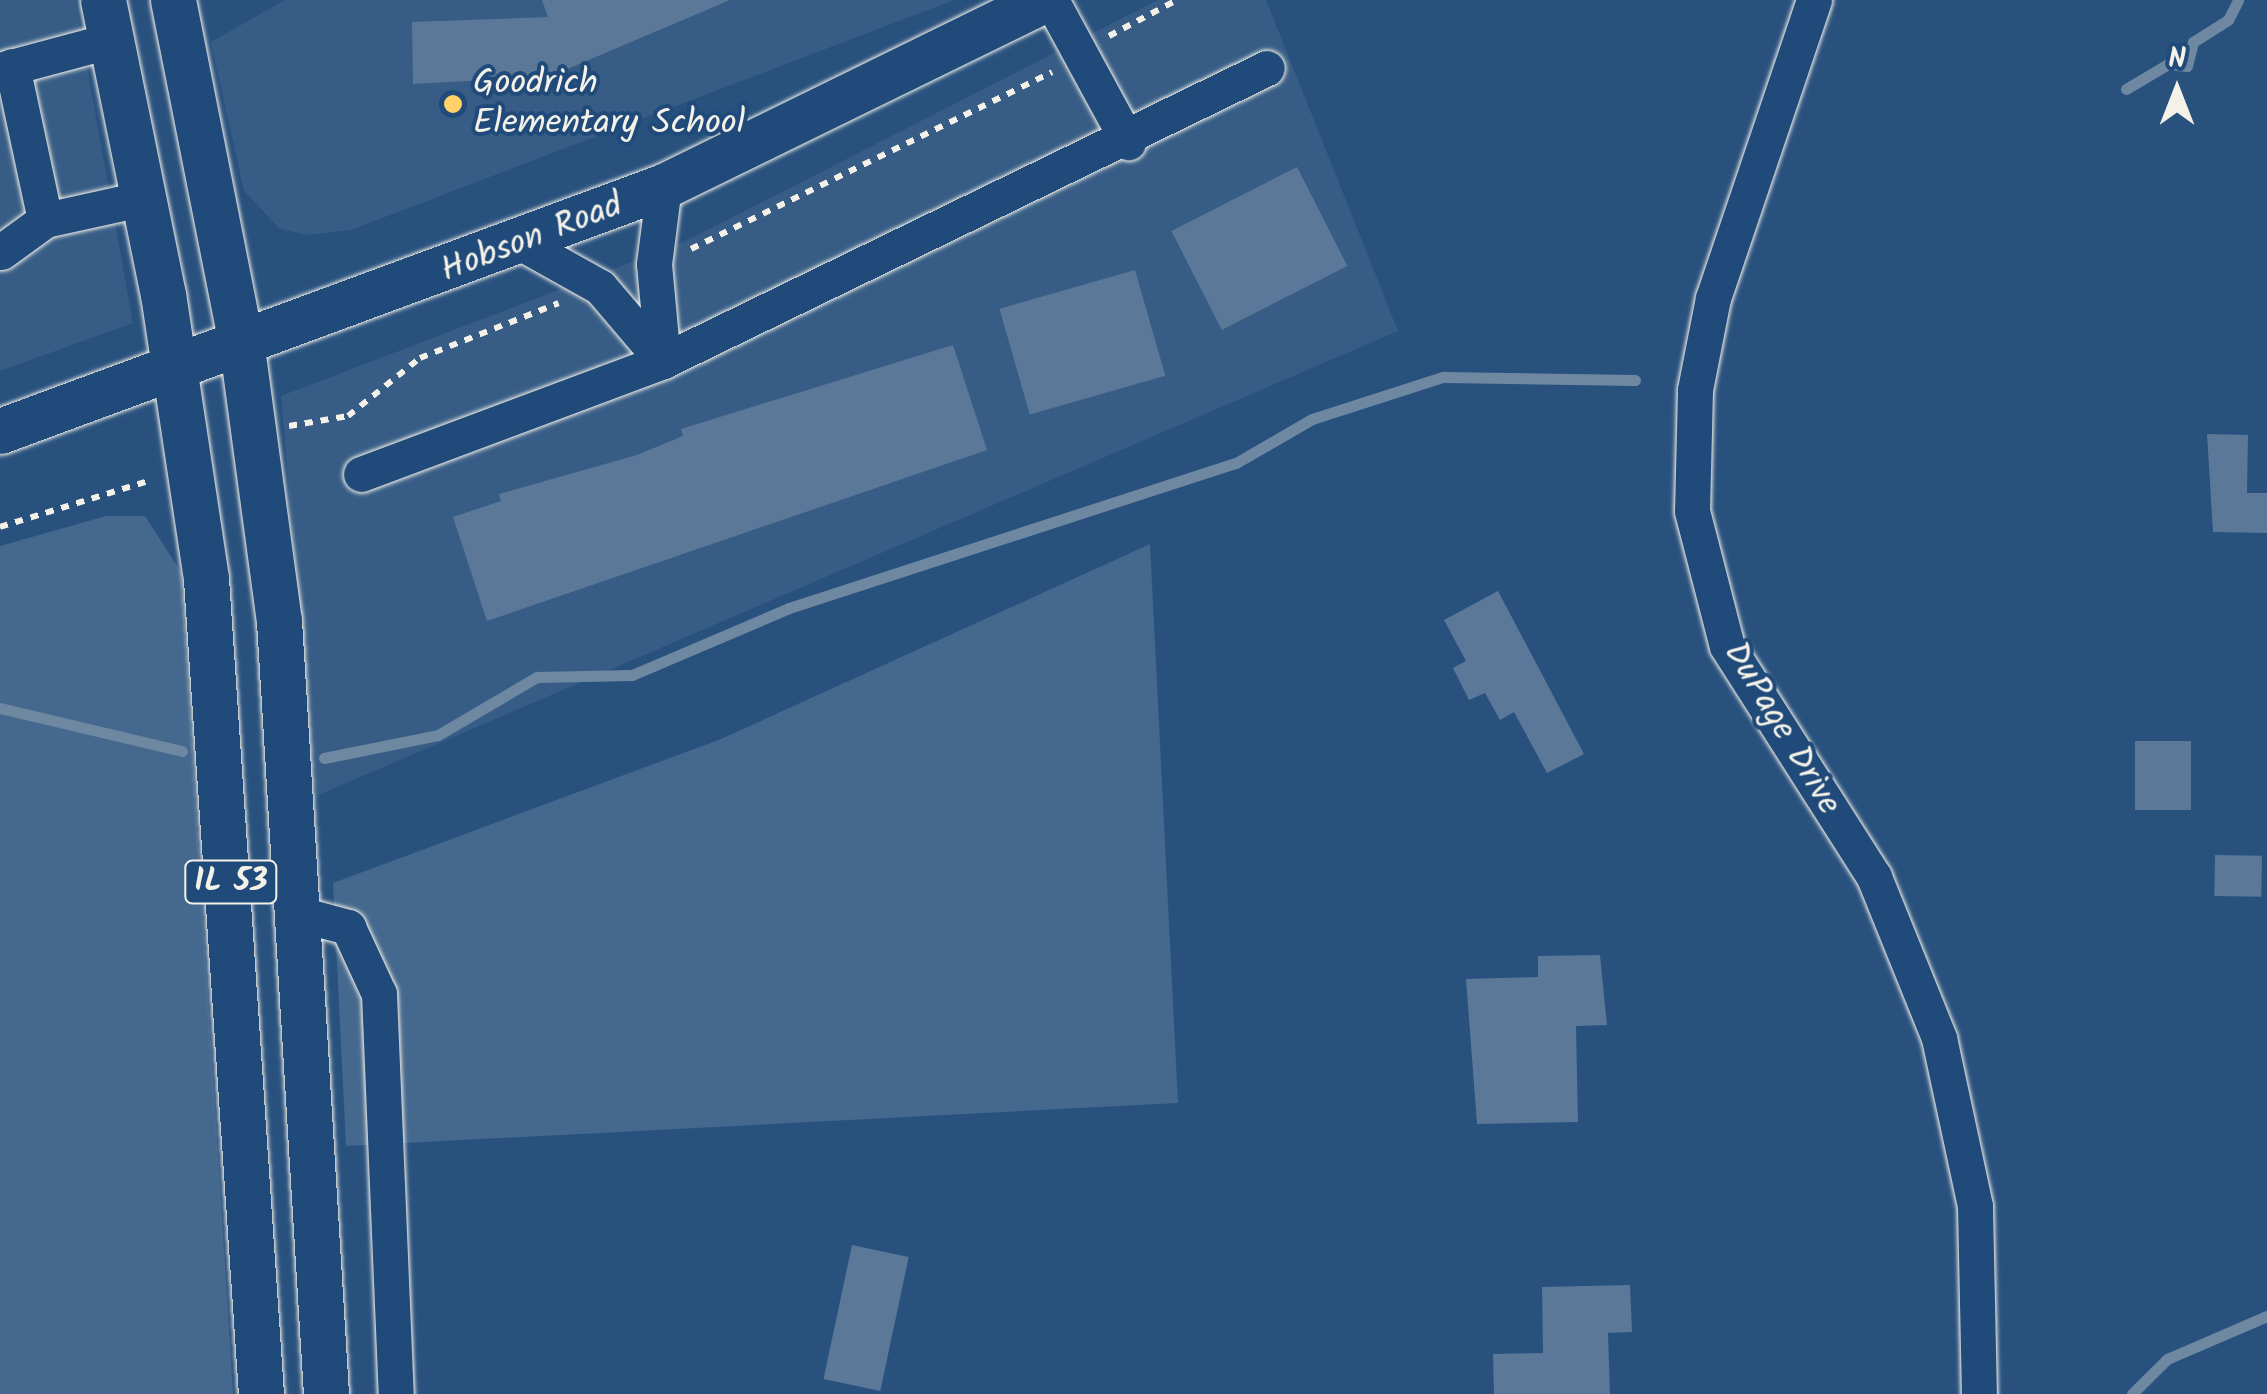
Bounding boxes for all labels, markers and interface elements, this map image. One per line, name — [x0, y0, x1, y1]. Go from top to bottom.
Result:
text: N — [2168, 37, 2186, 82]
north arrow — [2127, 40, 2227, 140]
place label: Goodrich Elementary School — [473, 63, 745, 145]
marker: Goodrich Elementary School — [442, 93, 464, 115]
street label: Hobson Road — [435, 185, 629, 293]
street label: DuPage Drive — [1713, 635, 1849, 823]
road number: IL 53 — [184, 855, 278, 909]

